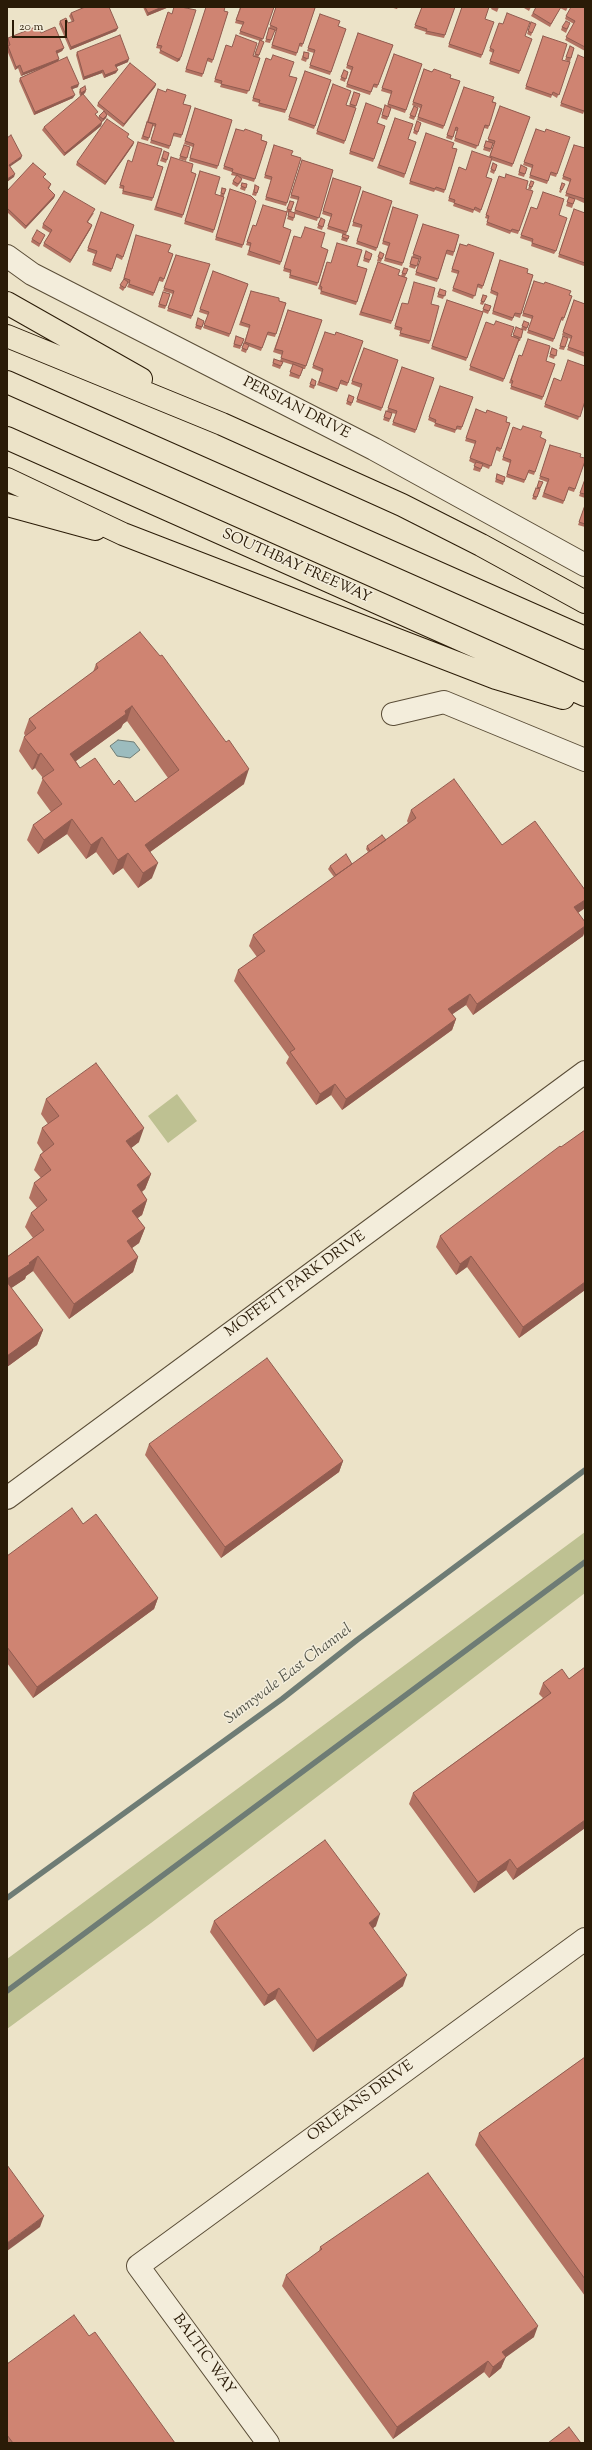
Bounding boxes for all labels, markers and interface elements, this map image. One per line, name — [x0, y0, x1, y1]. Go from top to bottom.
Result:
scale bar — [14, 12, 69, 38]
text: 20 m — [19, 18, 43, 36]
street label: PERSIAN DRIVE — [239, 374, 353, 444]
street label: SOUTHBAY FREEWAY — [218, 526, 374, 608]
street label: MOFFETT PARK DRIVE — [222, 1228, 370, 1342]
water label: Sunnyvale East Channel — [221, 1621, 357, 1729]
street label: ORLEANS DRIVE — [304, 2057, 418, 2147]
street label: BALTIC WAY — [168, 2311, 238, 2399]

